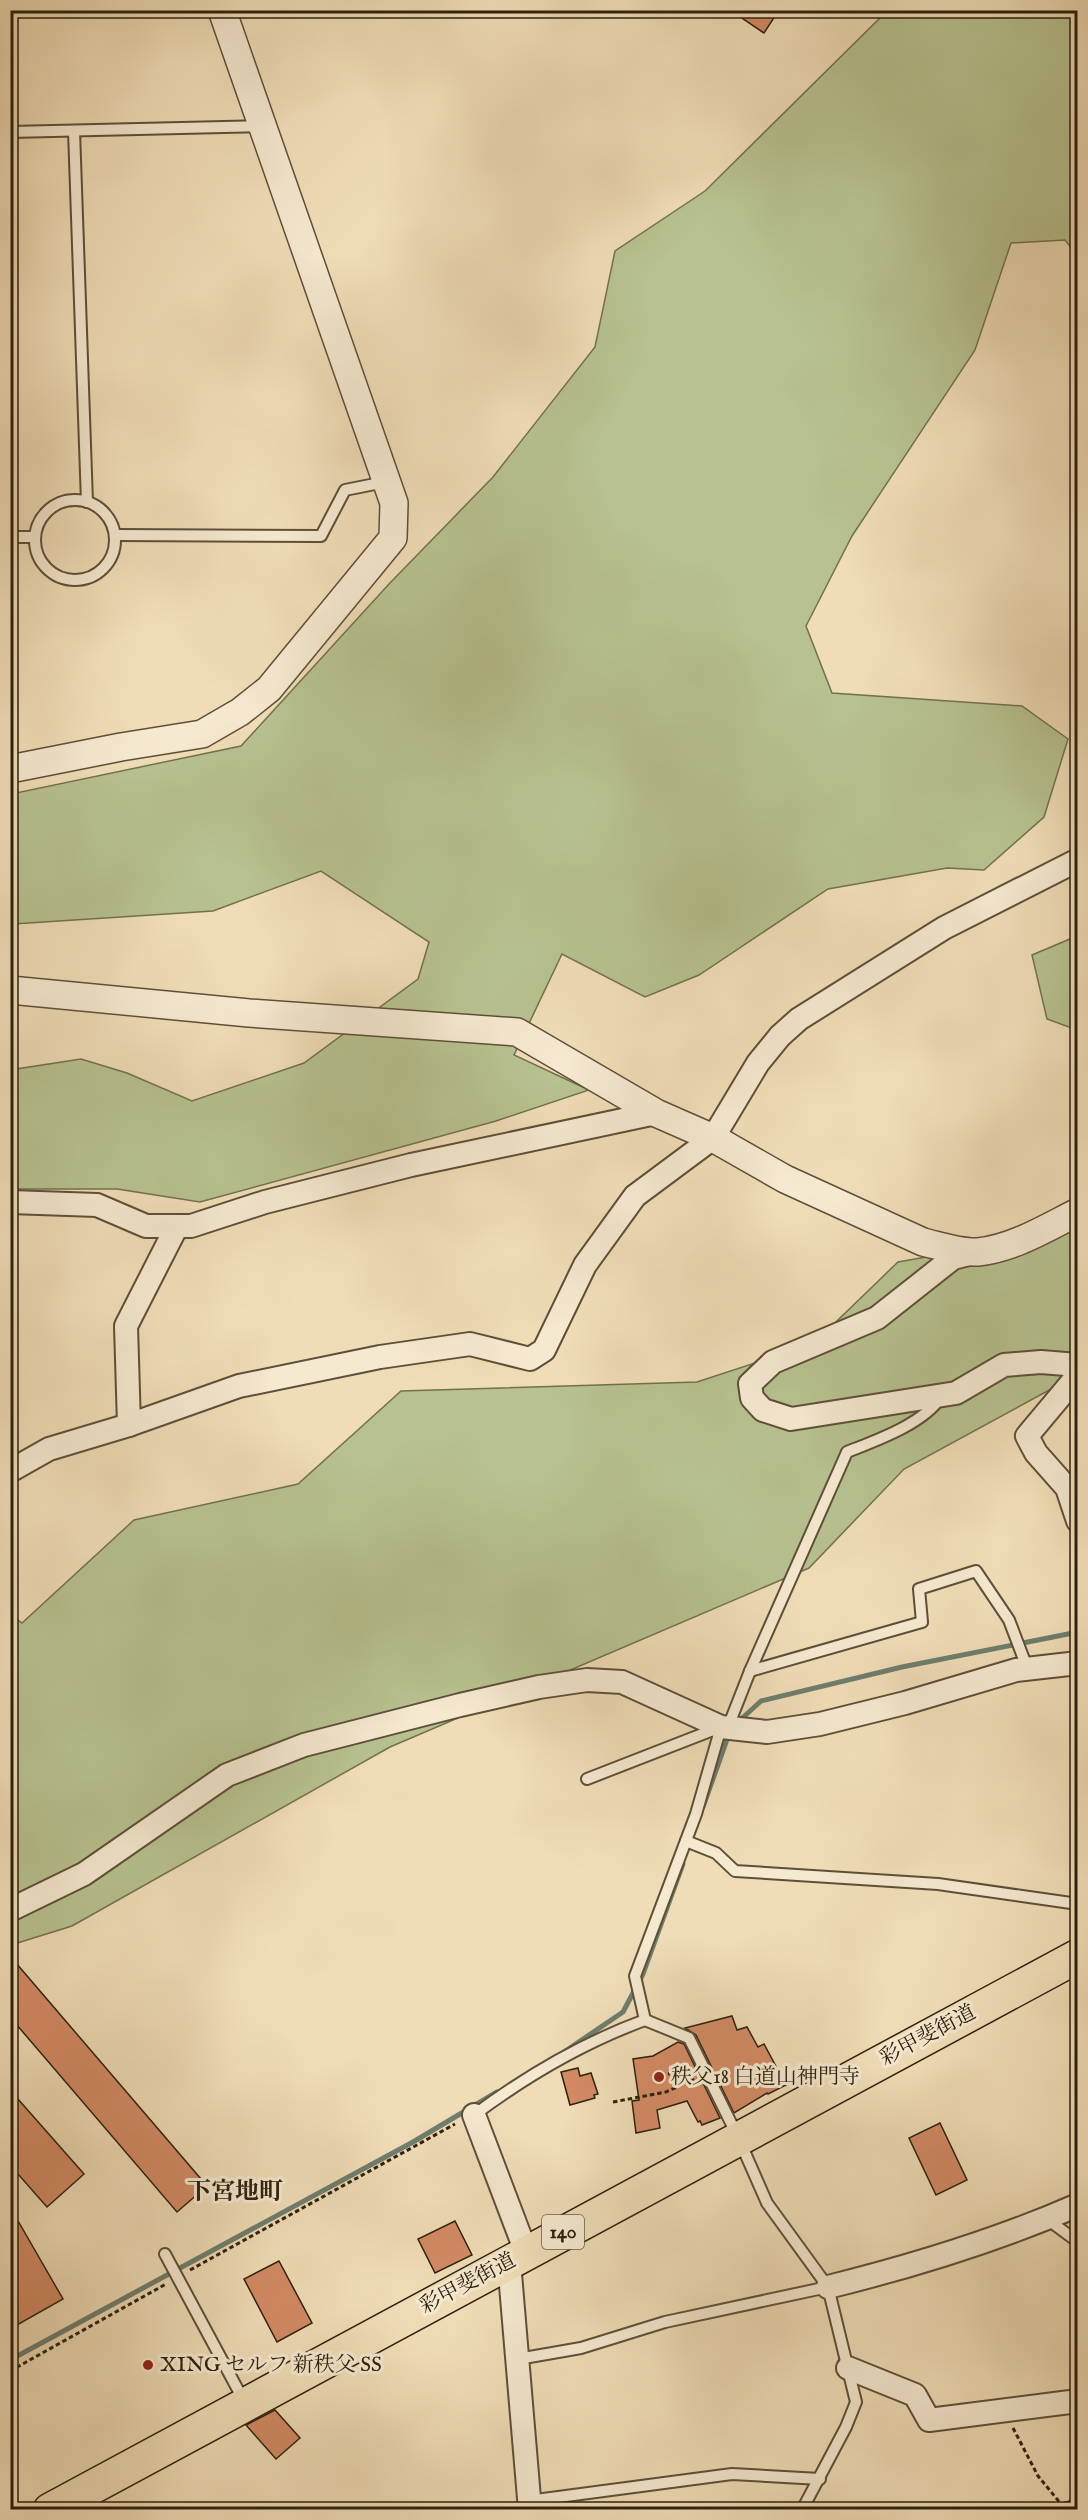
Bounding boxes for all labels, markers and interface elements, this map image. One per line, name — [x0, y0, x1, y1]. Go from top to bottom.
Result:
street label: 彩甲斐街道 — [875, 1999, 981, 2073]
place label: 秩父18 白道山神門寺 — [671, 2064, 860, 2091]
marker: 秩父18 白道山神門寺 — [652, 2070, 666, 2084]
district label: 下宮地町 — [187, 2177, 283, 2208]
road number: 140 — [542, 2215, 584, 2249]
street label: 彩甲斐街道 — [415, 2247, 521, 2321]
place label: XING セルフ 新秩父 SS — [160, 2352, 382, 2379]
marker: XING セルフ 新秩父 SS — [141, 2358, 155, 2372]

